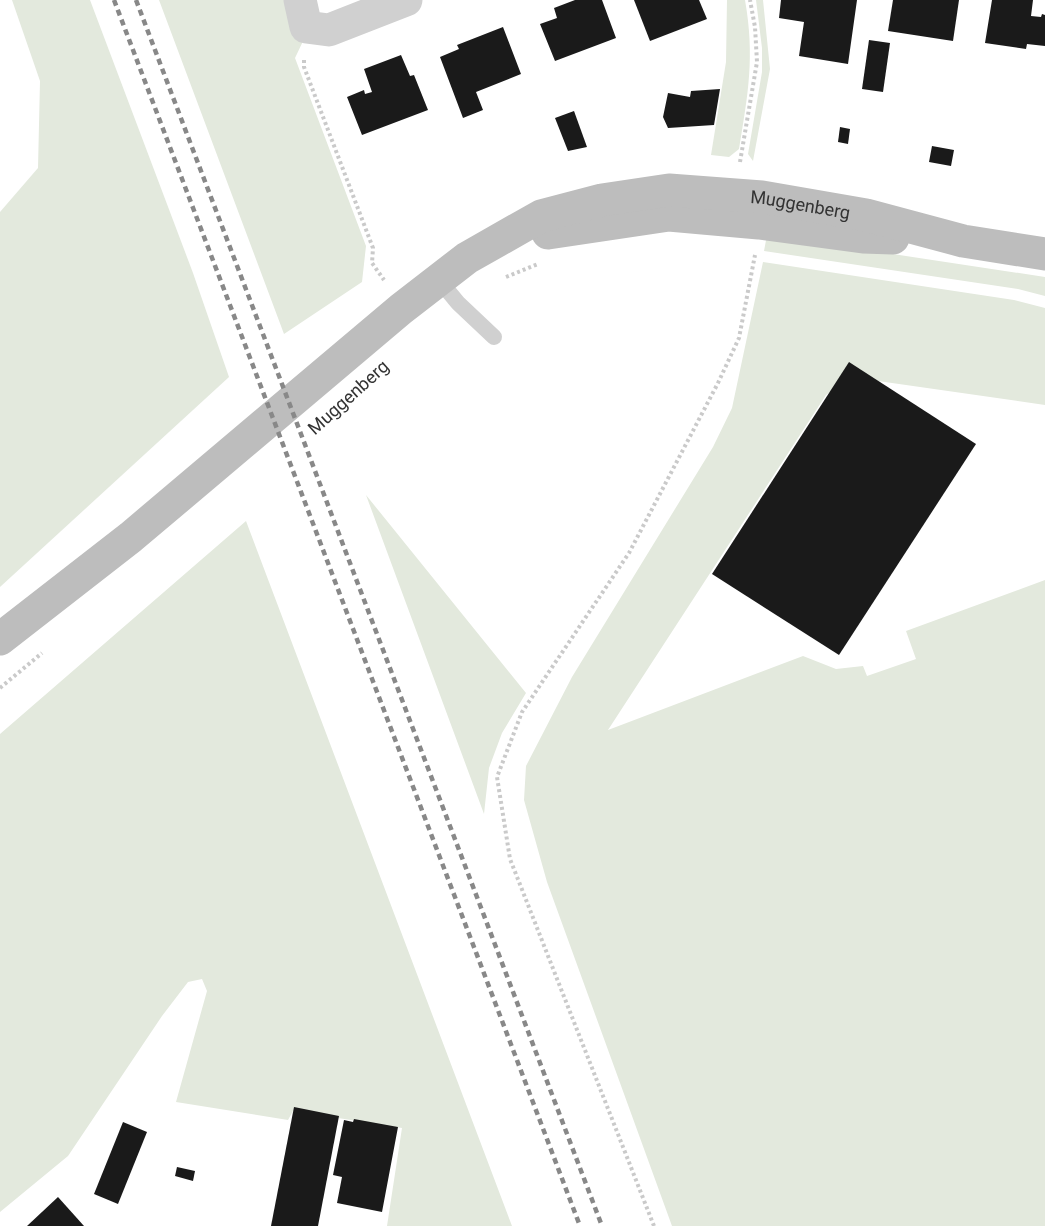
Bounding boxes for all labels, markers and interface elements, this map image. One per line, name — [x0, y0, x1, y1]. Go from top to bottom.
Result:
street label: Muggenberg — [750, 186, 852, 223]
street label: Muggenberg — [303, 355, 393, 439]

